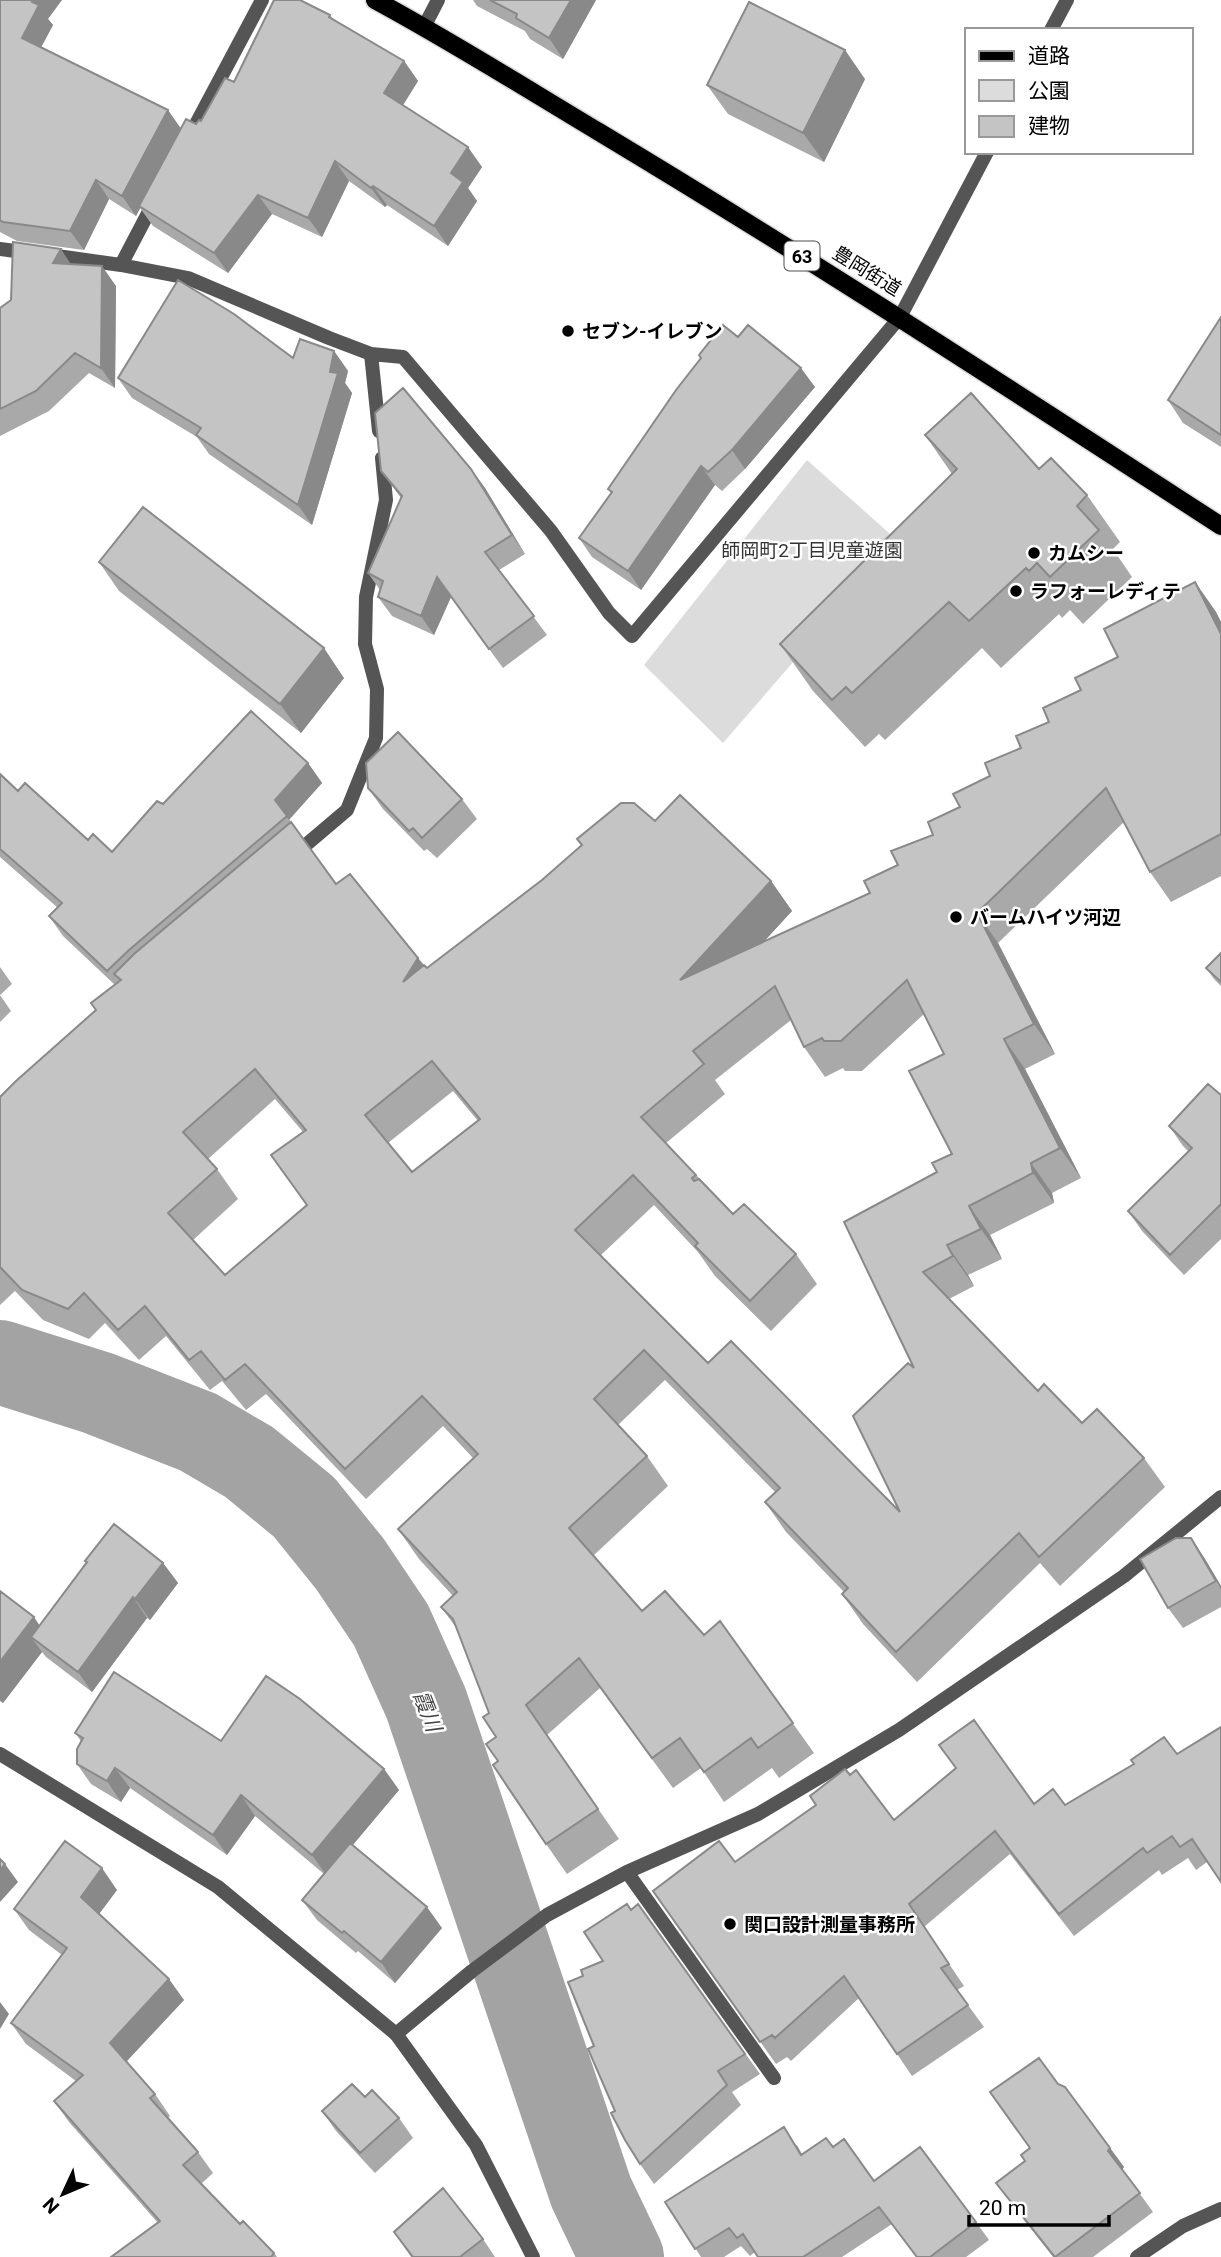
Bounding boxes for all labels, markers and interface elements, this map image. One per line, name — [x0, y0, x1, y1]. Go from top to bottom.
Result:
legend — [965, 28, 1193, 154]
text: 道路 — [1028, 44, 1070, 68]
text: 公園 — [1028, 79, 1070, 103]
text: 建物 — [1028, 114, 1070, 138]
street label: 豊岡街道 — [829, 241, 905, 301]
road number: 63 — [784, 242, 820, 270]
place label: セブン-イレブン — [582, 320, 723, 343]
marker: セブン-イレブン — [560, 323, 576, 339]
park label: 師岡町2丁目児童遊園 — [721, 539, 903, 562]
place label: カムシー — [1048, 542, 1124, 565]
marker: カムシー — [1026, 545, 1042, 561]
place label: ラフォーレディテ — [1030, 580, 1181, 603]
marker: ラフォーレディテ — [1008, 583, 1024, 599]
place label: バームハイツ河辺 — [970, 906, 1121, 929]
marker: バームハイツ河辺 — [948, 909, 964, 925]
water label: 霞川 — [408, 1687, 446, 1737]
place label: 関口設計測量事務所 — [744, 1913, 915, 1936]
marker: 関口設計測量事務所 — [722, 1916, 738, 1932]
north arrow — [28, 2159, 98, 2229]
scale bar — [969, 2184, 1109, 2228]
text: N — [38, 2193, 64, 2218]
text: 20 m — [979, 2196, 1026, 2220]

